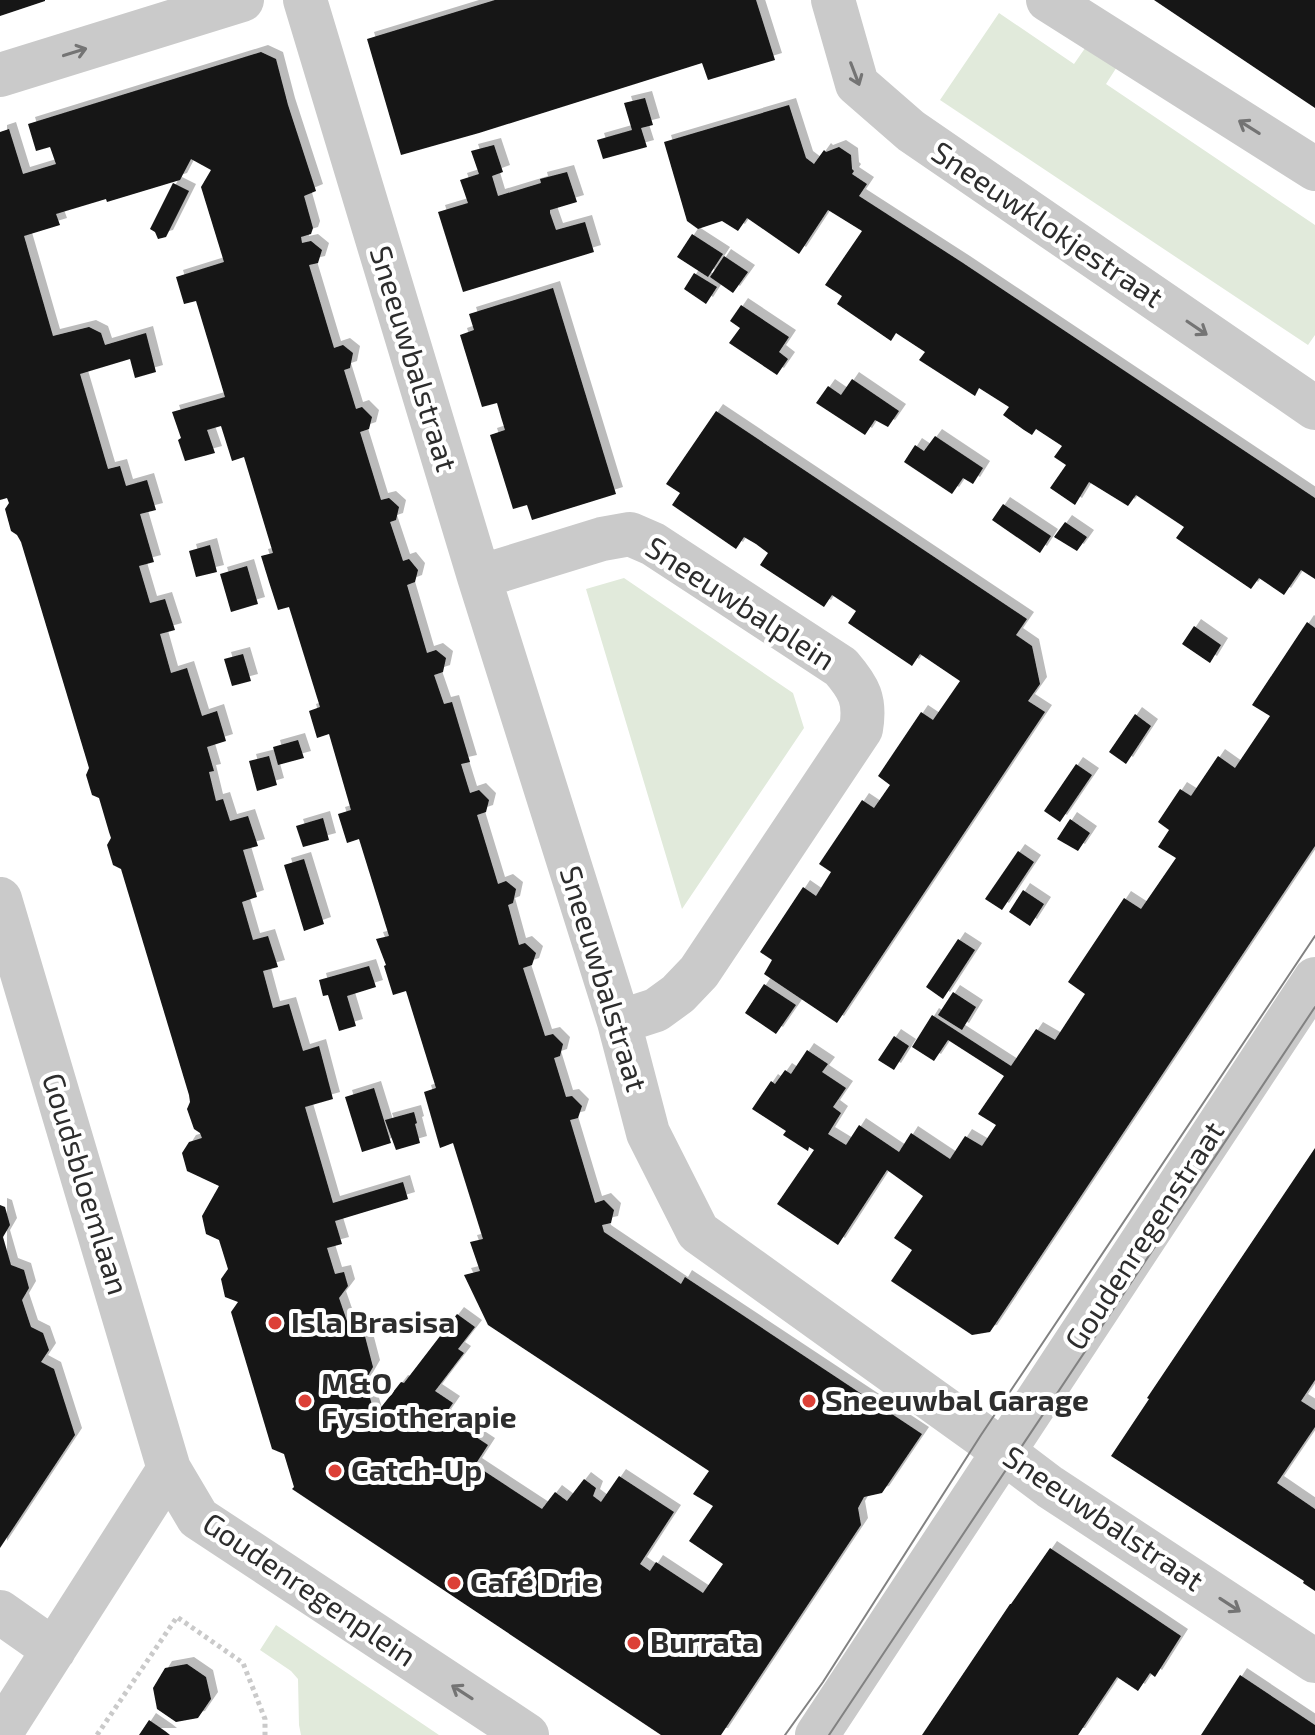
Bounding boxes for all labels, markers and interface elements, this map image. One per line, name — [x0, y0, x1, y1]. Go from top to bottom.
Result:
one-way arrow — [61, 44, 87, 59]
one-way arrow — [849, 62, 864, 86]
one-way arrow — [1238, 119, 1261, 135]
street label: Sneeuwklokjestraat — [926, 133, 1171, 314]
street label: Sneeuwbalstraat — [364, 241, 466, 475]
one-way arrow — [1185, 320, 1207, 336]
street label: Sneeuwbalplein — [640, 528, 842, 677]
street label: Sneeuwbalstraat — [554, 861, 656, 1095]
street label: Goudsbloemlaan — [36, 1068, 138, 1299]
street label: Goudenregenstraat — [1056, 1114, 1231, 1356]
place label: Isla Brasisa — [291, 1303, 455, 1339]
marker: Isla Brasisa — [266, 1314, 284, 1332]
place label: M&O Fysiotherapie — [321, 1364, 517, 1435]
place label: Sneeuwbal Garage — [825, 1381, 1089, 1417]
marker: M&O Fysiotherapie — [296, 1392, 314, 1410]
marker: Sneeuwbal Garage — [800, 1392, 818, 1410]
street label: Sneeuwbalstraat — [997, 1437, 1211, 1598]
place label: Catch-Up — [351, 1451, 482, 1487]
marker: Catch-Up — [326, 1462, 344, 1480]
street label: Goudenregenplein — [197, 1504, 423, 1673]
place label: Café Drie — [470, 1563, 599, 1599]
marker: Café Drie — [445, 1574, 463, 1592]
one-way arrow — [1218, 1597, 1240, 1614]
place label: Burrata — [650, 1623, 759, 1659]
marker: Burrata — [625, 1634, 643, 1652]
one-way arrow — [451, 1684, 474, 1700]

